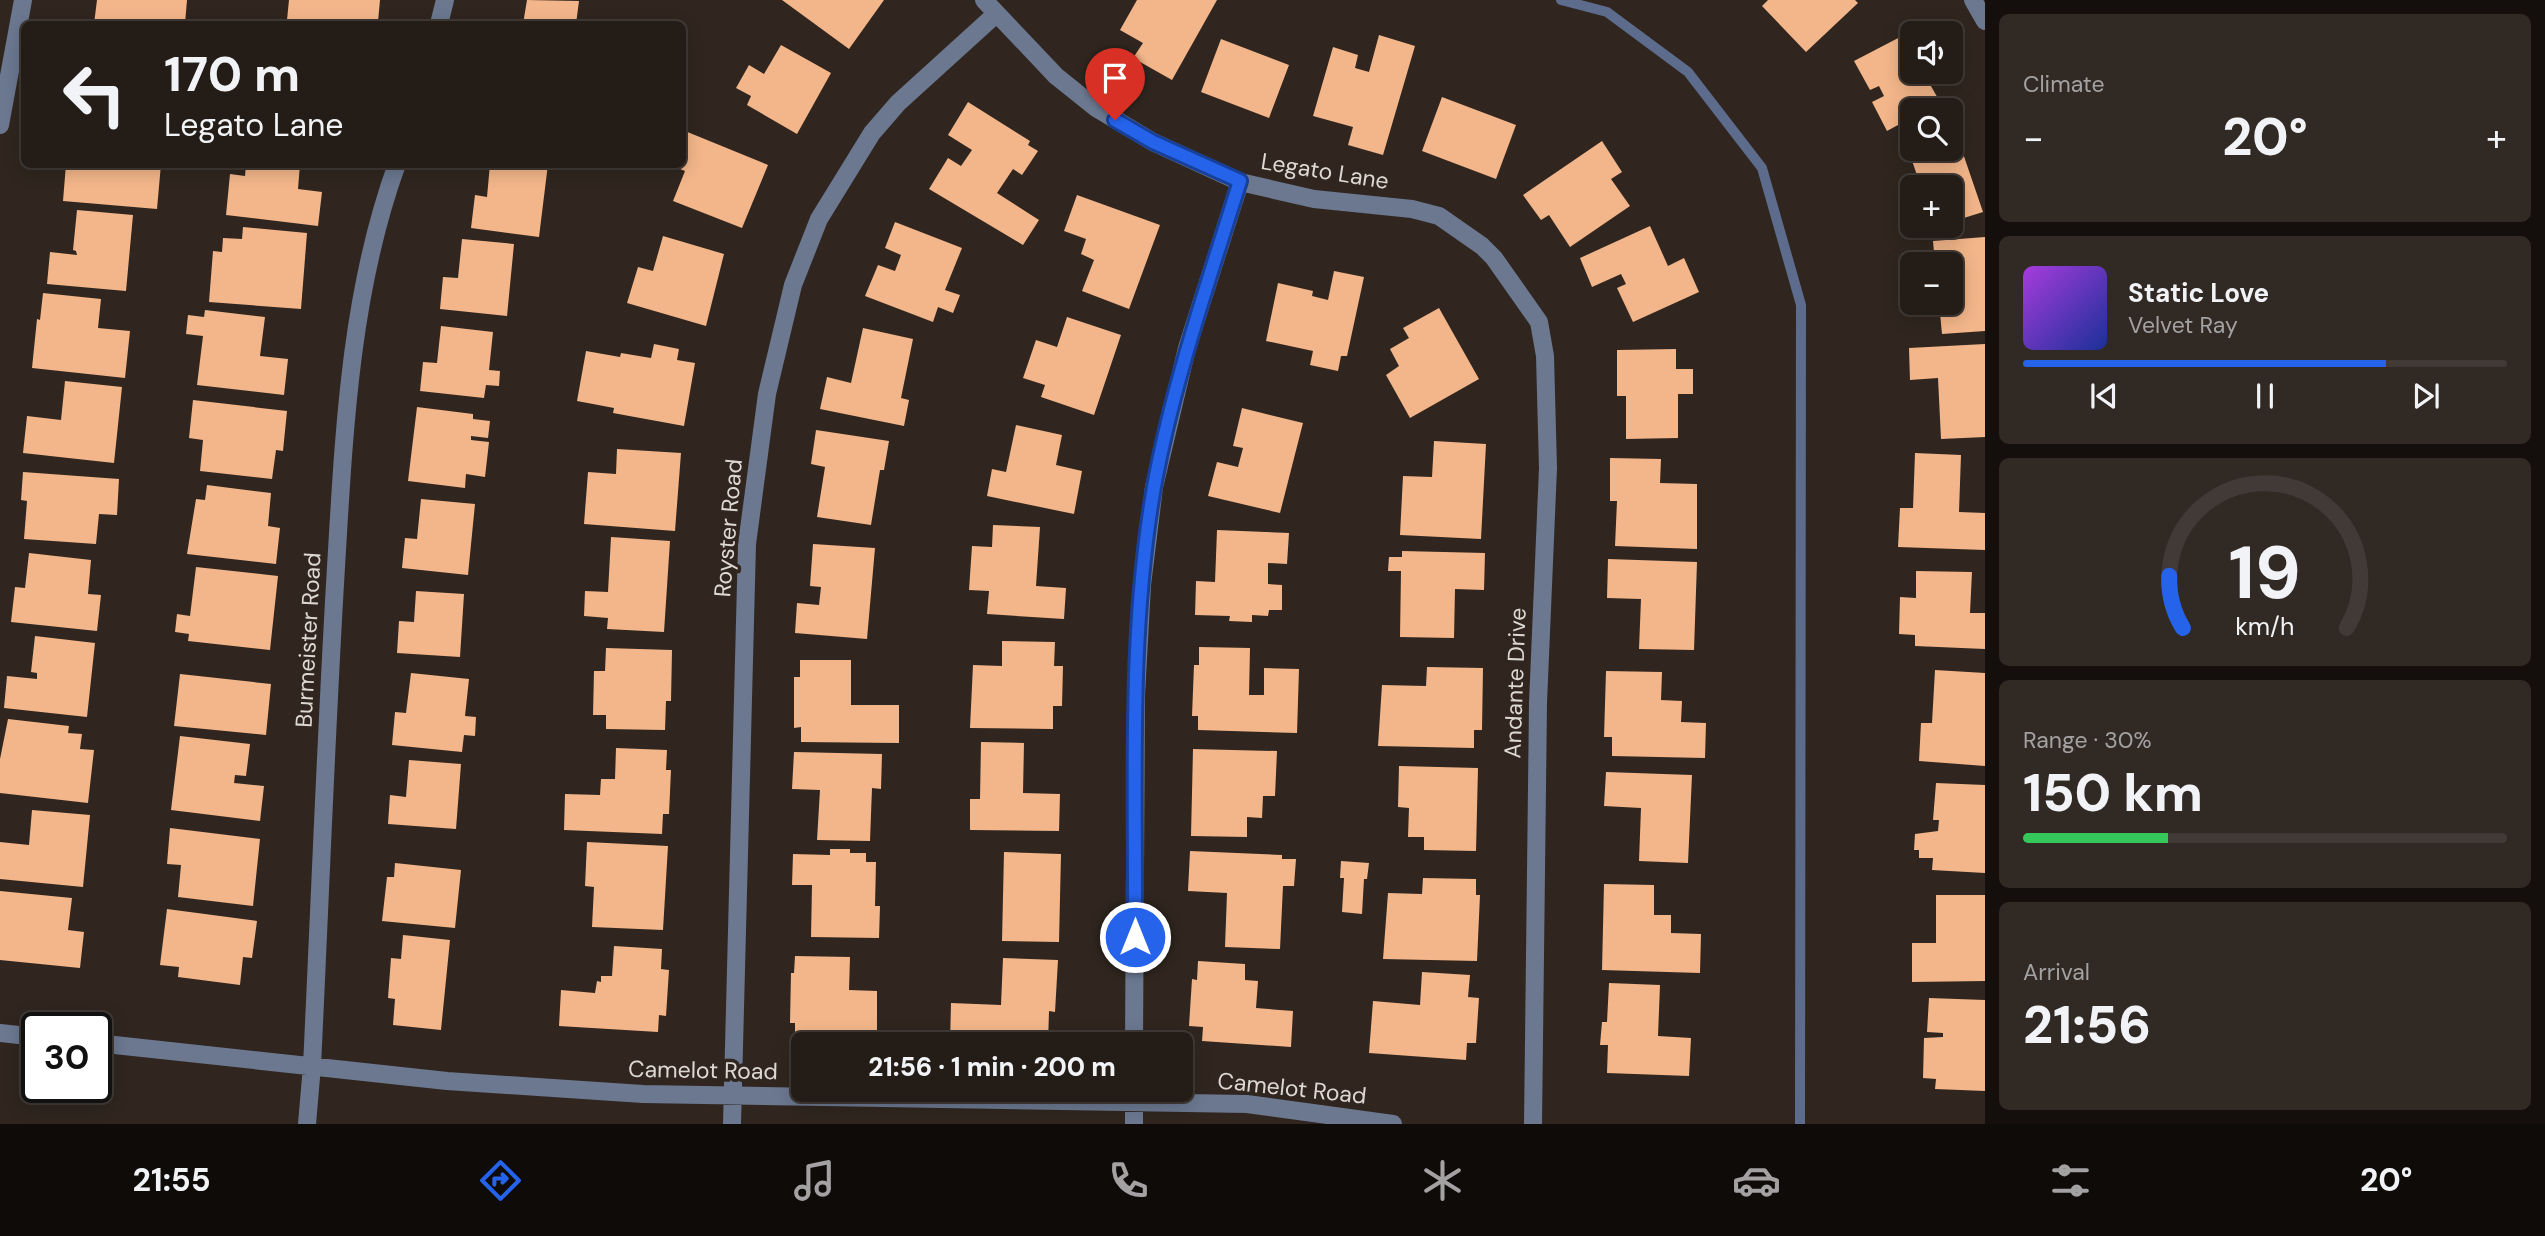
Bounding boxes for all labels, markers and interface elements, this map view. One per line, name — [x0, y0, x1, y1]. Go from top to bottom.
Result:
map controls — [1900, 21, 1963, 315]
button: sound — [1900, 21, 1963, 84]
text: 170 m — [164, 42, 300, 106]
pin — [1085, 48, 1145, 120]
icon: left — [49, 49, 140, 140]
icon: arrive — [1096, 59, 1134, 97]
text: Climate — [2023, 69, 2105, 99]
button: search — [1900, 98, 1963, 161]
text: 20° — [2222, 103, 2308, 171]
text: Legato Lane — [164, 104, 344, 146]
text: − — [2023, 113, 2044, 163]
text: + — [2486, 113, 2507, 163]
street label: Legato Lane — [1259, 146, 1391, 196]
button: + — [1900, 175, 1963, 238]
button: − — [1900, 252, 1963, 315]
text: Static Love — [2128, 276, 2269, 310]
text: Velvet Ray — [2128, 310, 2238, 340]
icon: previous — [2085, 377, 2123, 415]
icon: pause — [2246, 377, 2284, 415]
icon: next — [2407, 377, 2445, 415]
street label: Royster Road — [707, 458, 749, 598]
text: 19 — [2229, 526, 2301, 621]
street label: Burmeister Road — [288, 552, 328, 728]
street label: Andante Drive — [1497, 607, 1533, 759]
text: km/h — [2235, 610, 2295, 643]
text: Range · 30% — [2023, 725, 2152, 755]
text: 150 km — [2023, 759, 2203, 827]
position arrow — [1098, 900, 1172, 974]
text: Arrival — [2023, 957, 2090, 987]
text: 21:56 — [2023, 991, 2151, 1059]
speed limit sign: 30 — [21, 1012, 112, 1103]
text: 21:56 · 1 min · 200 m — [868, 1050, 1116, 1084]
street label: Camelot Road — [628, 1054, 778, 1086]
street label: Camelot Road — [1216, 1065, 1368, 1111]
icon: directions — [476, 1156, 525, 1205]
icon: music — [790, 1156, 839, 1205]
icon: phone — [1104, 1156, 1153, 1205]
icon: climate — [1418, 1156, 1467, 1205]
icon: car — [1732, 1156, 1781, 1205]
icon: filters — [2046, 1156, 2095, 1205]
text: 21:55 — [133, 1159, 211, 1201]
text: 20° — [2360, 1159, 2412, 1201]

